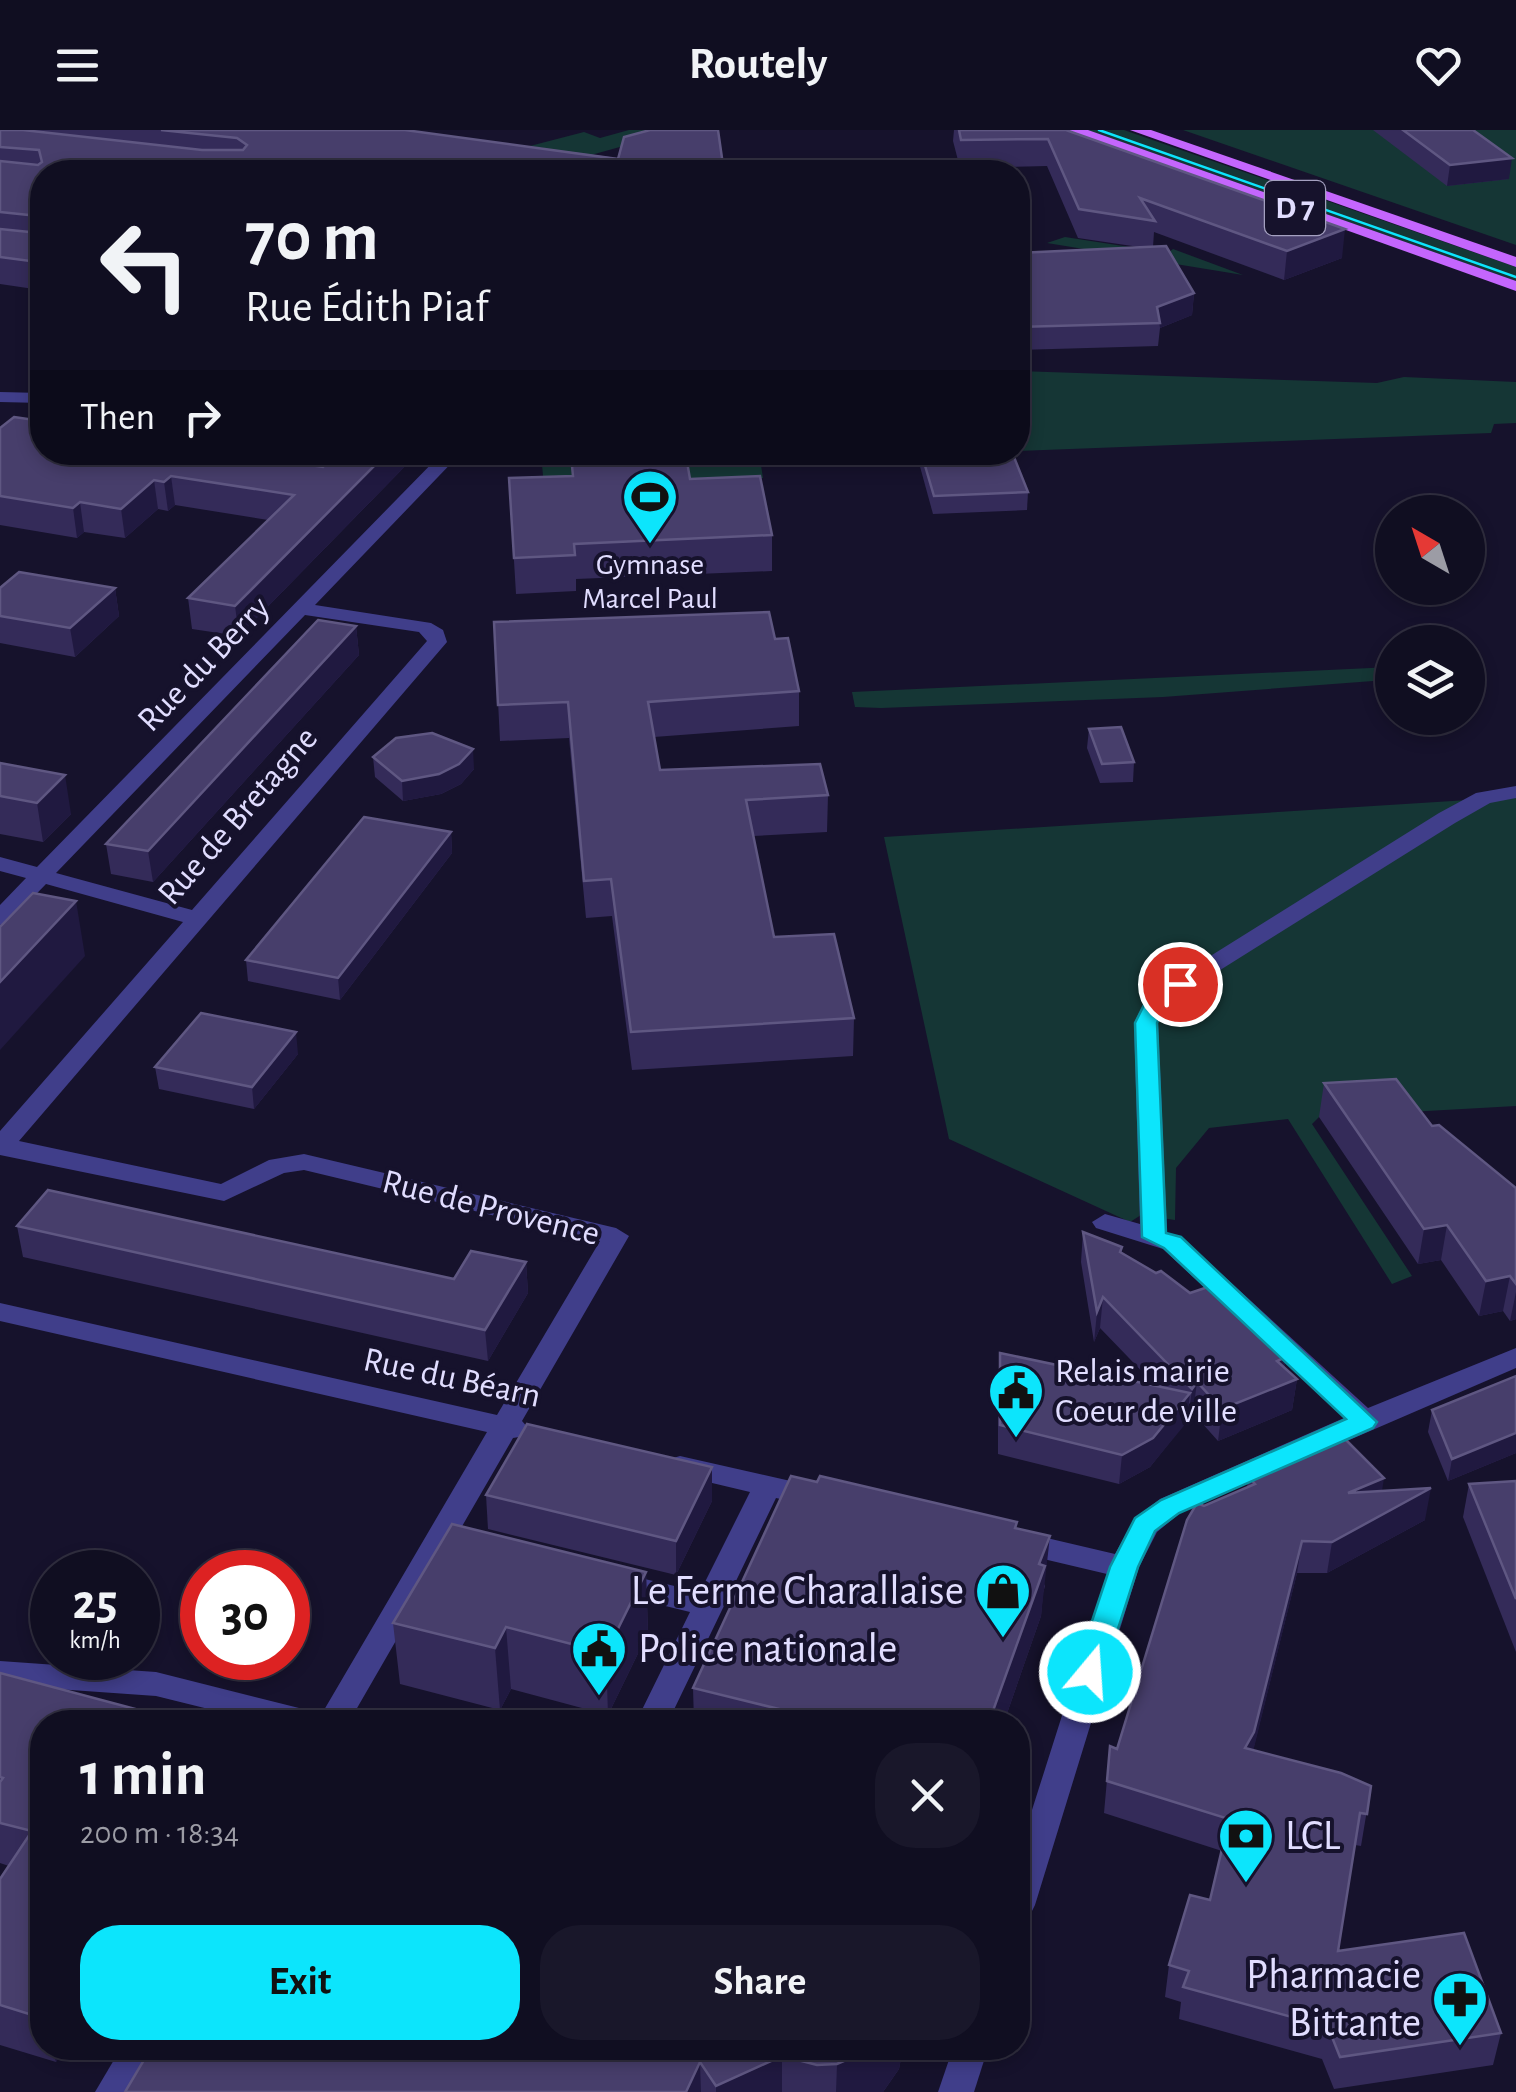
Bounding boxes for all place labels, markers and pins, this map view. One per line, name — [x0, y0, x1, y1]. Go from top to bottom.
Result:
sports icon: Gymnase Marcel Paul — [620, 467, 680, 546]
place label: Gymnase Marcel Paul — [582, 550, 718, 614]
pin — [1138, 942, 1223, 1027]
place label: Relais mairie Coeur de ville — [1055, 1354, 1237, 1429]
public building icon: Relais mairie Coeur de ville — [986, 1361, 1046, 1440]
shop icon: Le Ferme Charallaise — [973, 1561, 1033, 1640]
place label: Le Ferme Charallaise — [631, 1570, 964, 1612]
public building icon: Police nationale — [569, 1619, 629, 1698]
place label: Police nationale — [638, 1628, 897, 1670]
bank icon: LCL — [1216, 1806, 1276, 1885]
place label: LCL — [1285, 1815, 1341, 1857]
place label: Pharmacie Bittante — [1246, 1954, 1421, 2044]
pharmacy icon: Pharmacie Bittante — [1430, 1969, 1490, 2048]

